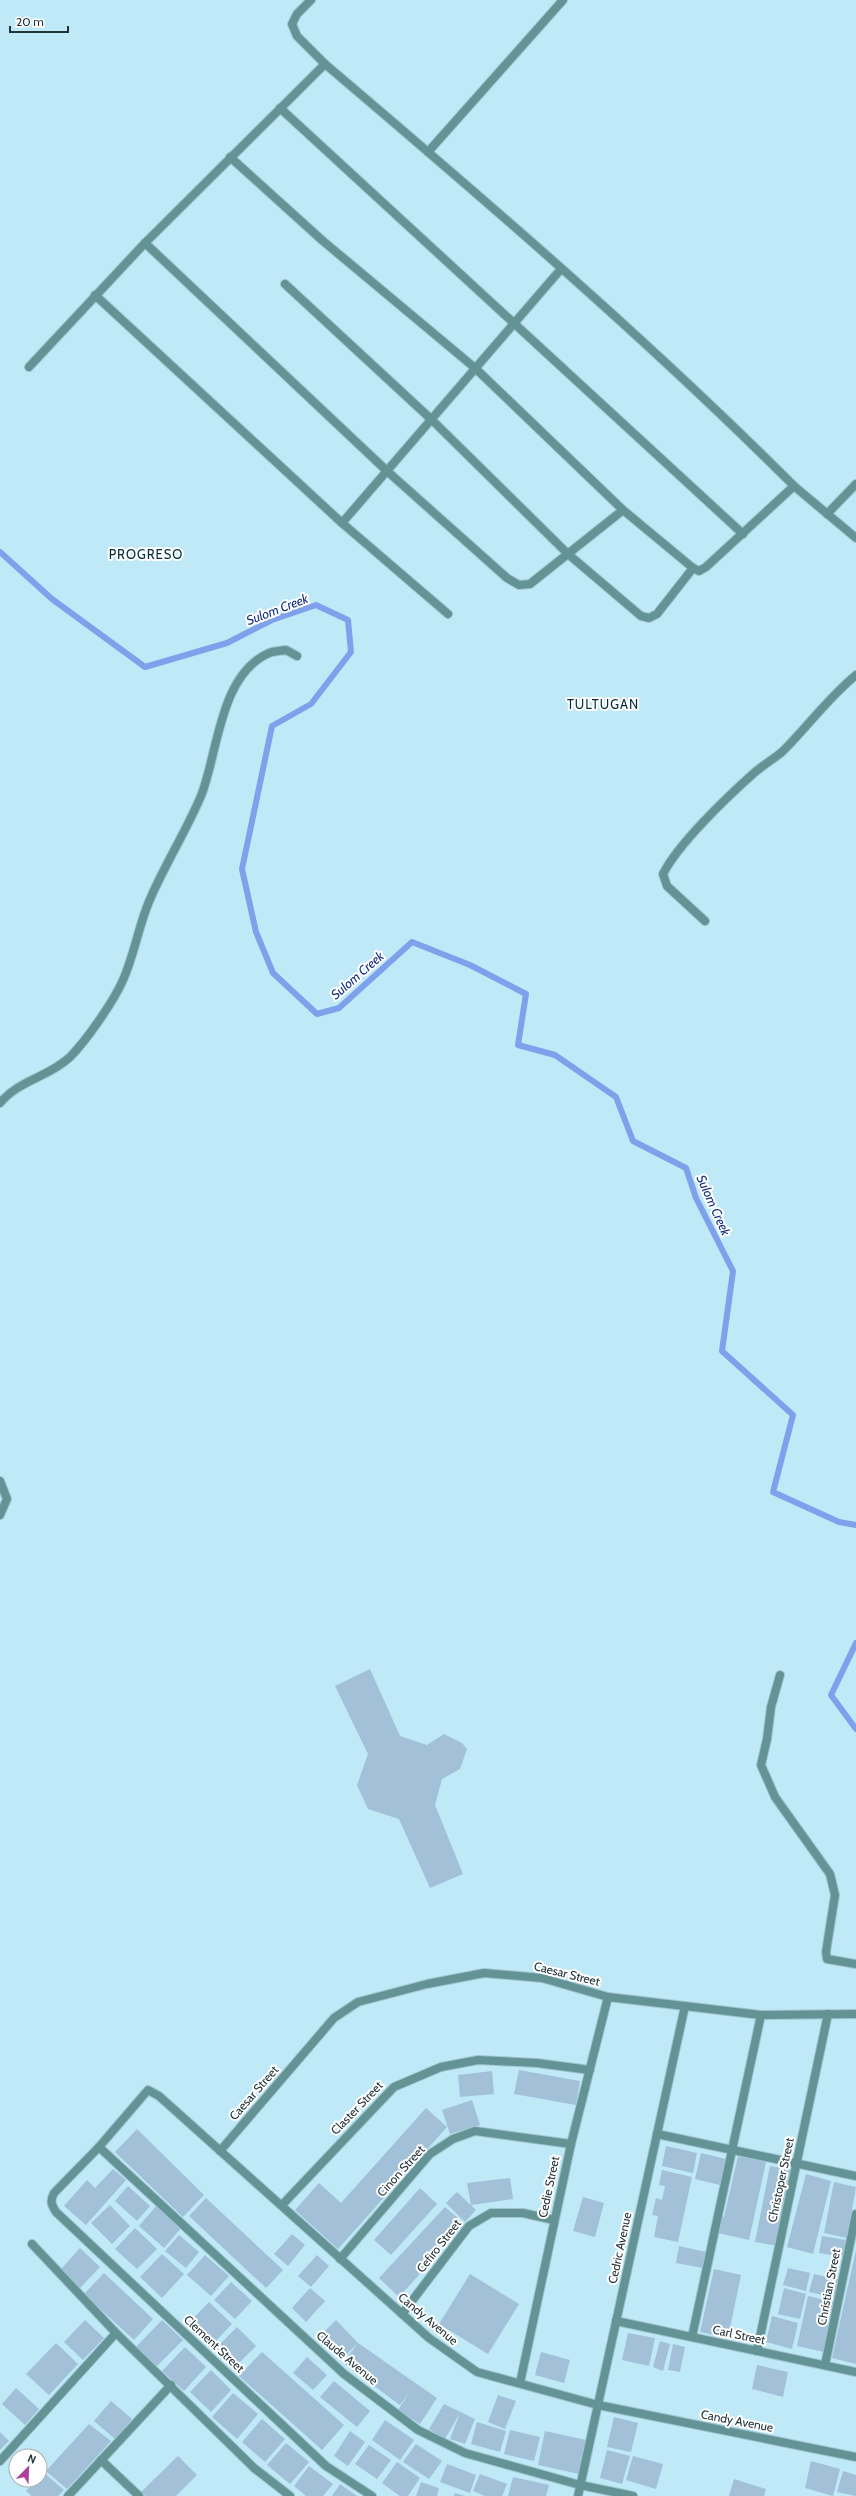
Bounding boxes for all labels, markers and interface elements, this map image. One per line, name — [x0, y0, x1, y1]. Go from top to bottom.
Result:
scale bar — [10, 8, 68, 34]
text: 20 m — [16, 14, 44, 29]
district label: PROGRESO — [109, 546, 183, 562]
water label: Sulom Creek — [244, 590, 310, 628]
district label: TULTUGAN — [567, 696, 639, 712]
water label: Sulom Creek — [327, 947, 387, 1002]
water label: Sulom Creek — [694, 1172, 735, 1238]
street label: Caesar Street — [533, 1958, 602, 1989]
street label: Caesar Street — [226, 2062, 281, 2123]
street label: Claster Street — [327, 2078, 386, 2137]
street label: Christoper Street — [764, 2136, 797, 2224]
street label: Cinon Street — [374, 2142, 428, 2199]
street label: Cedie Street — [535, 2155, 562, 2219]
street label: Cedric Avenue — [605, 2211, 634, 2285]
street label: Cefiro Street — [413, 2216, 464, 2275]
street label: Christian Street — [814, 2247, 843, 2327]
street label: Candy Avenue — [395, 2289, 461, 2348]
street label: Clement Street — [181, 2312, 248, 2375]
street label: Carl Street — [711, 2322, 767, 2347]
street label: Claude Avenue — [313, 2327, 381, 2388]
street label: Candy Avenue — [700, 2406, 775, 2435]
north arrow — [8, 2448, 48, 2488]
text: N — [26, 2451, 38, 2467]

